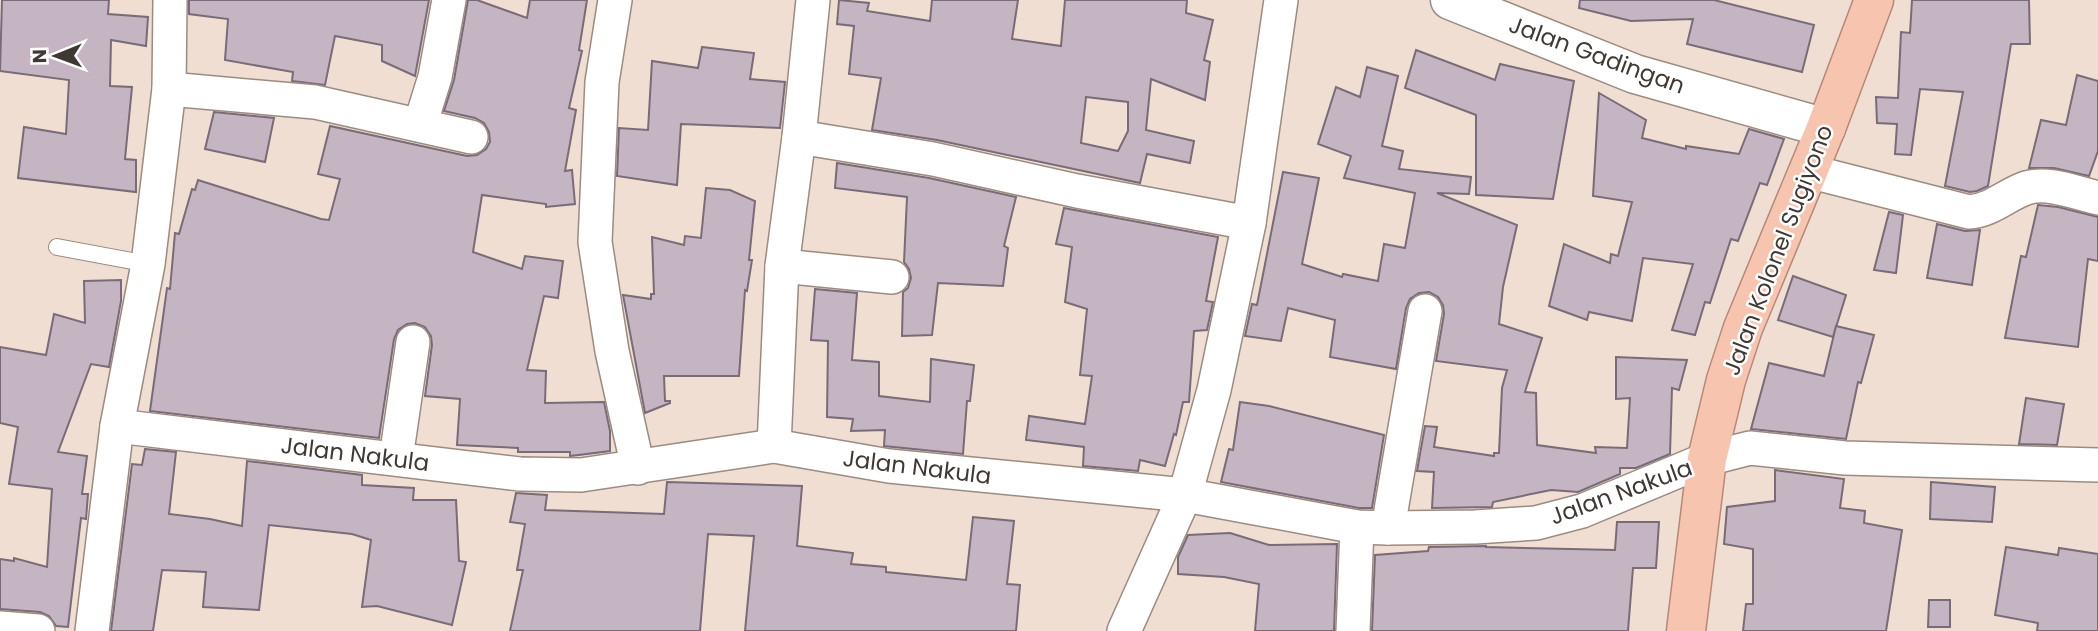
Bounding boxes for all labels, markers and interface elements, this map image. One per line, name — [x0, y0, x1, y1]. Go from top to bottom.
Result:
street label: Jalan Gadingan — [1505, 8, 1689, 102]
north arrow — [21, 21, 91, 91]
text: N — [26, 49, 53, 64]
street label: Jalan Kolonel Sugiyono — [1715, 120, 1841, 380]
street label: Jalan Nakula — [279, 429, 431, 479]
street label: Jalan Nakula — [841, 442, 993, 492]
street label: Jalan Nakula — [1545, 451, 1697, 533]

